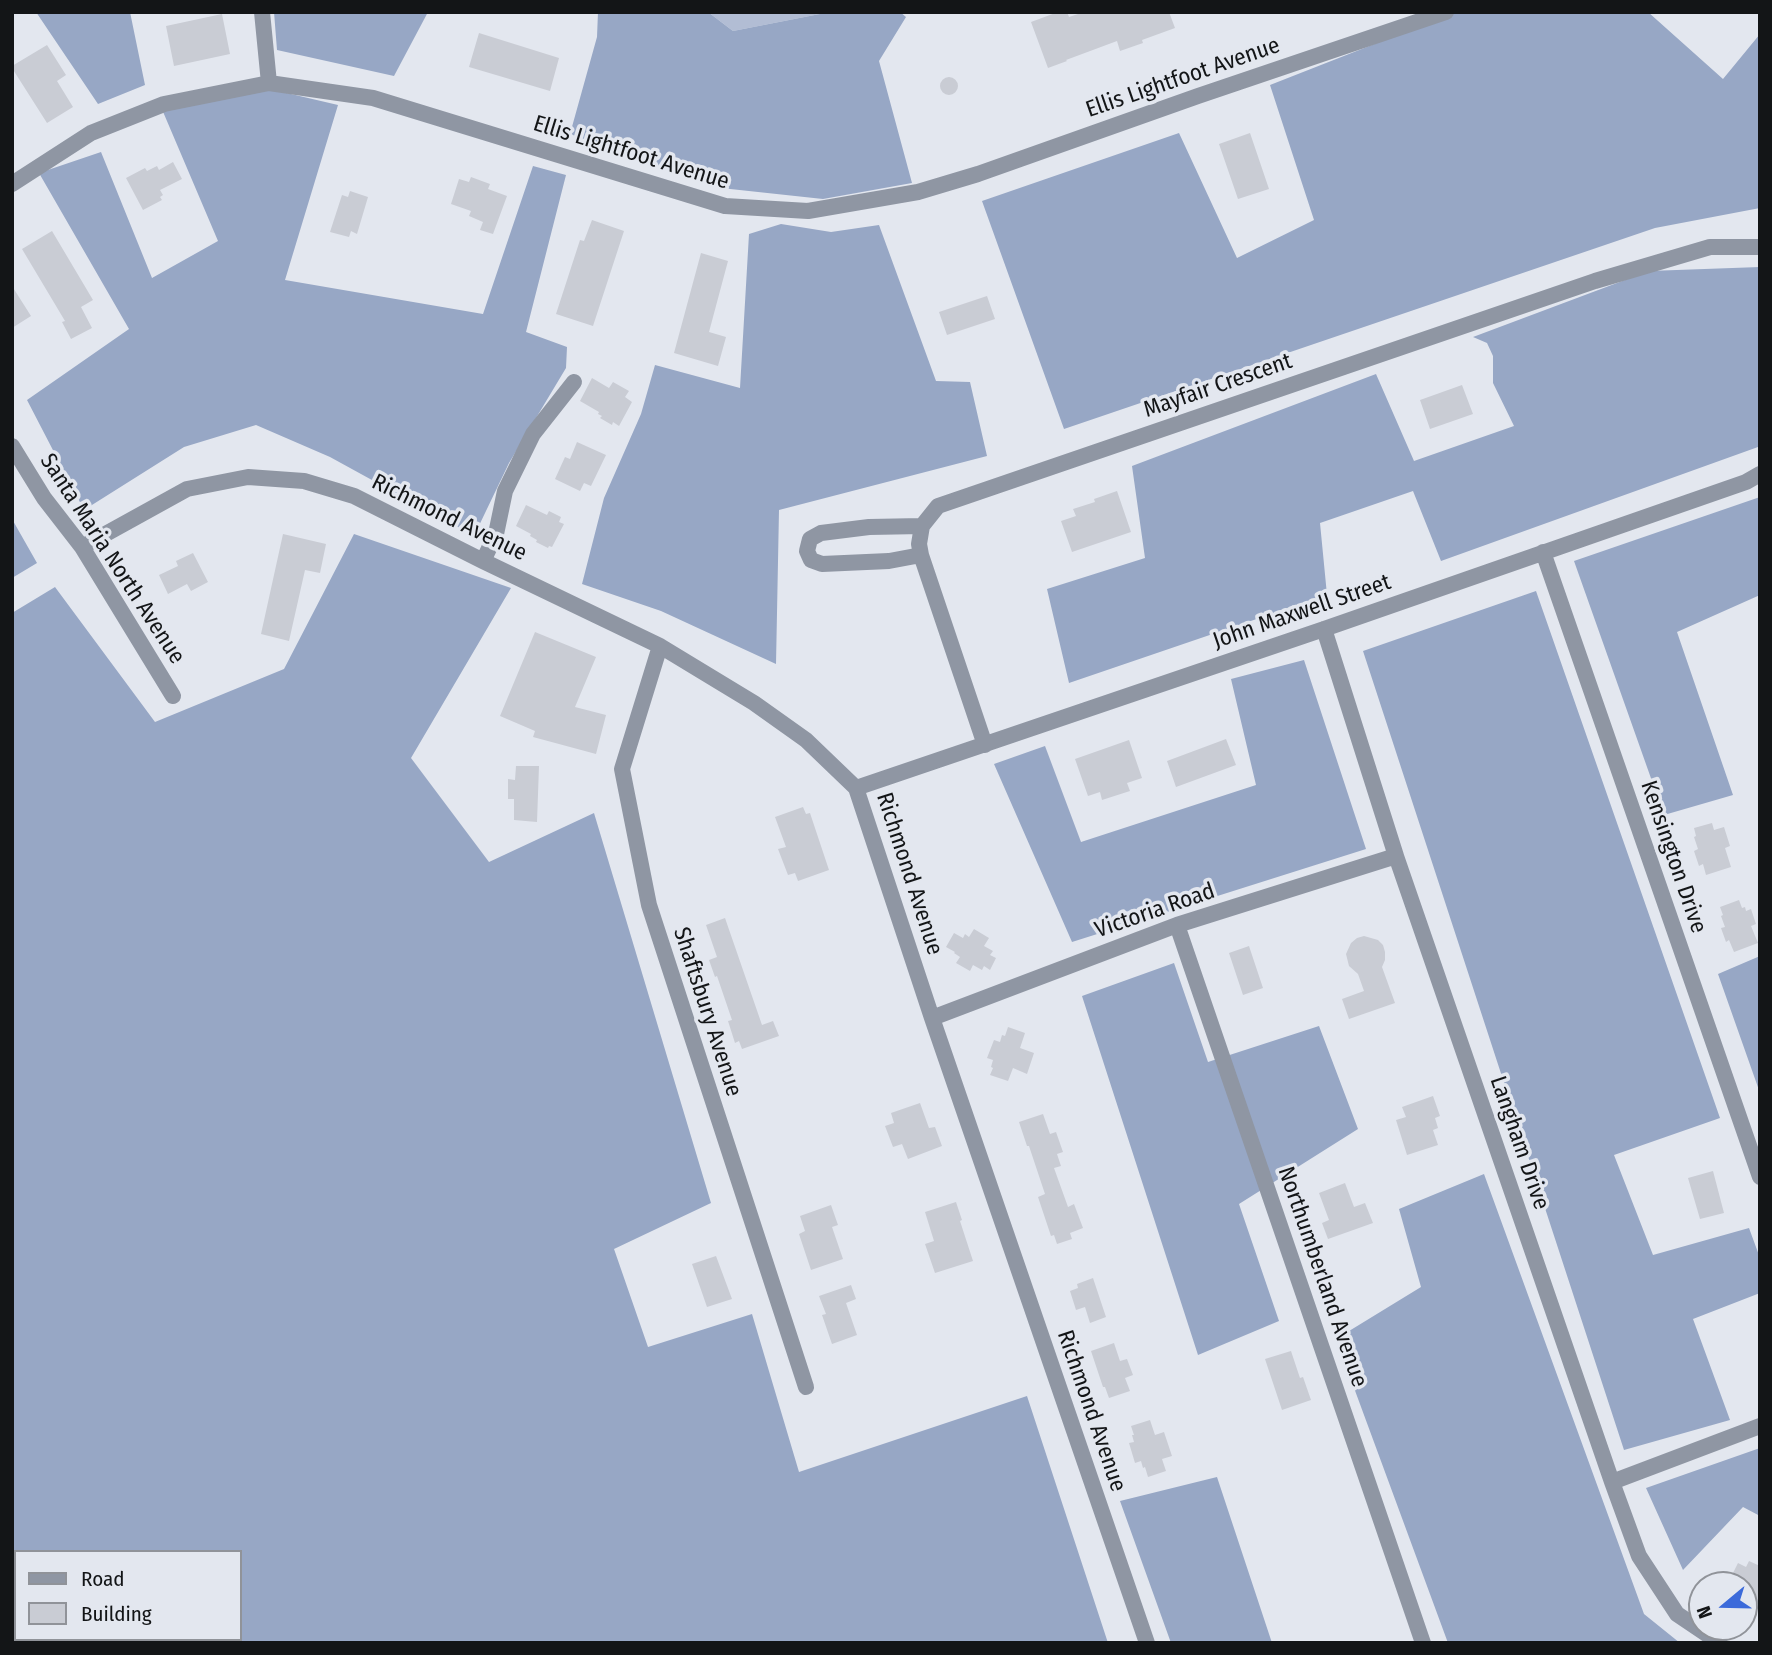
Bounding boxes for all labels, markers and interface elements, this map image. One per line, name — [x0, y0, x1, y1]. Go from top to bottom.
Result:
street label: Ellis Lightfoot Avenue — [1082, 32, 1284, 124]
street label: Ellis Lightfoot Avenue — [530, 110, 732, 196]
street label: Mayfair Crescent — [1140, 348, 1296, 424]
street label: Santa Maria North Avenue — [34, 449, 190, 669]
street label: Richmond Avenue — [367, 469, 531, 567]
street label: John Maxwell Street — [1209, 569, 1395, 655]
street label: Kensington Drive — [1634, 777, 1712, 937]
street label: Richmond Avenue — [870, 789, 948, 959]
street label: Victoria Road — [1092, 878, 1218, 944]
street label: Shaftsbury Avenue — [667, 924, 747, 1100]
street label: Langham Drive — [1483, 1073, 1555, 1213]
street label: Northumberland Avenue — [1271, 1163, 1373, 1391]
street label: Richmond Avenue — [1050, 1327, 1132, 1495]
legend — [14, 1550, 242, 1641]
text: Road — [81, 1566, 125, 1592]
north arrow — [1688, 1571, 1758, 1641]
text: Building — [81, 1601, 152, 1627]
text: N — [1692, 1603, 1717, 1621]

